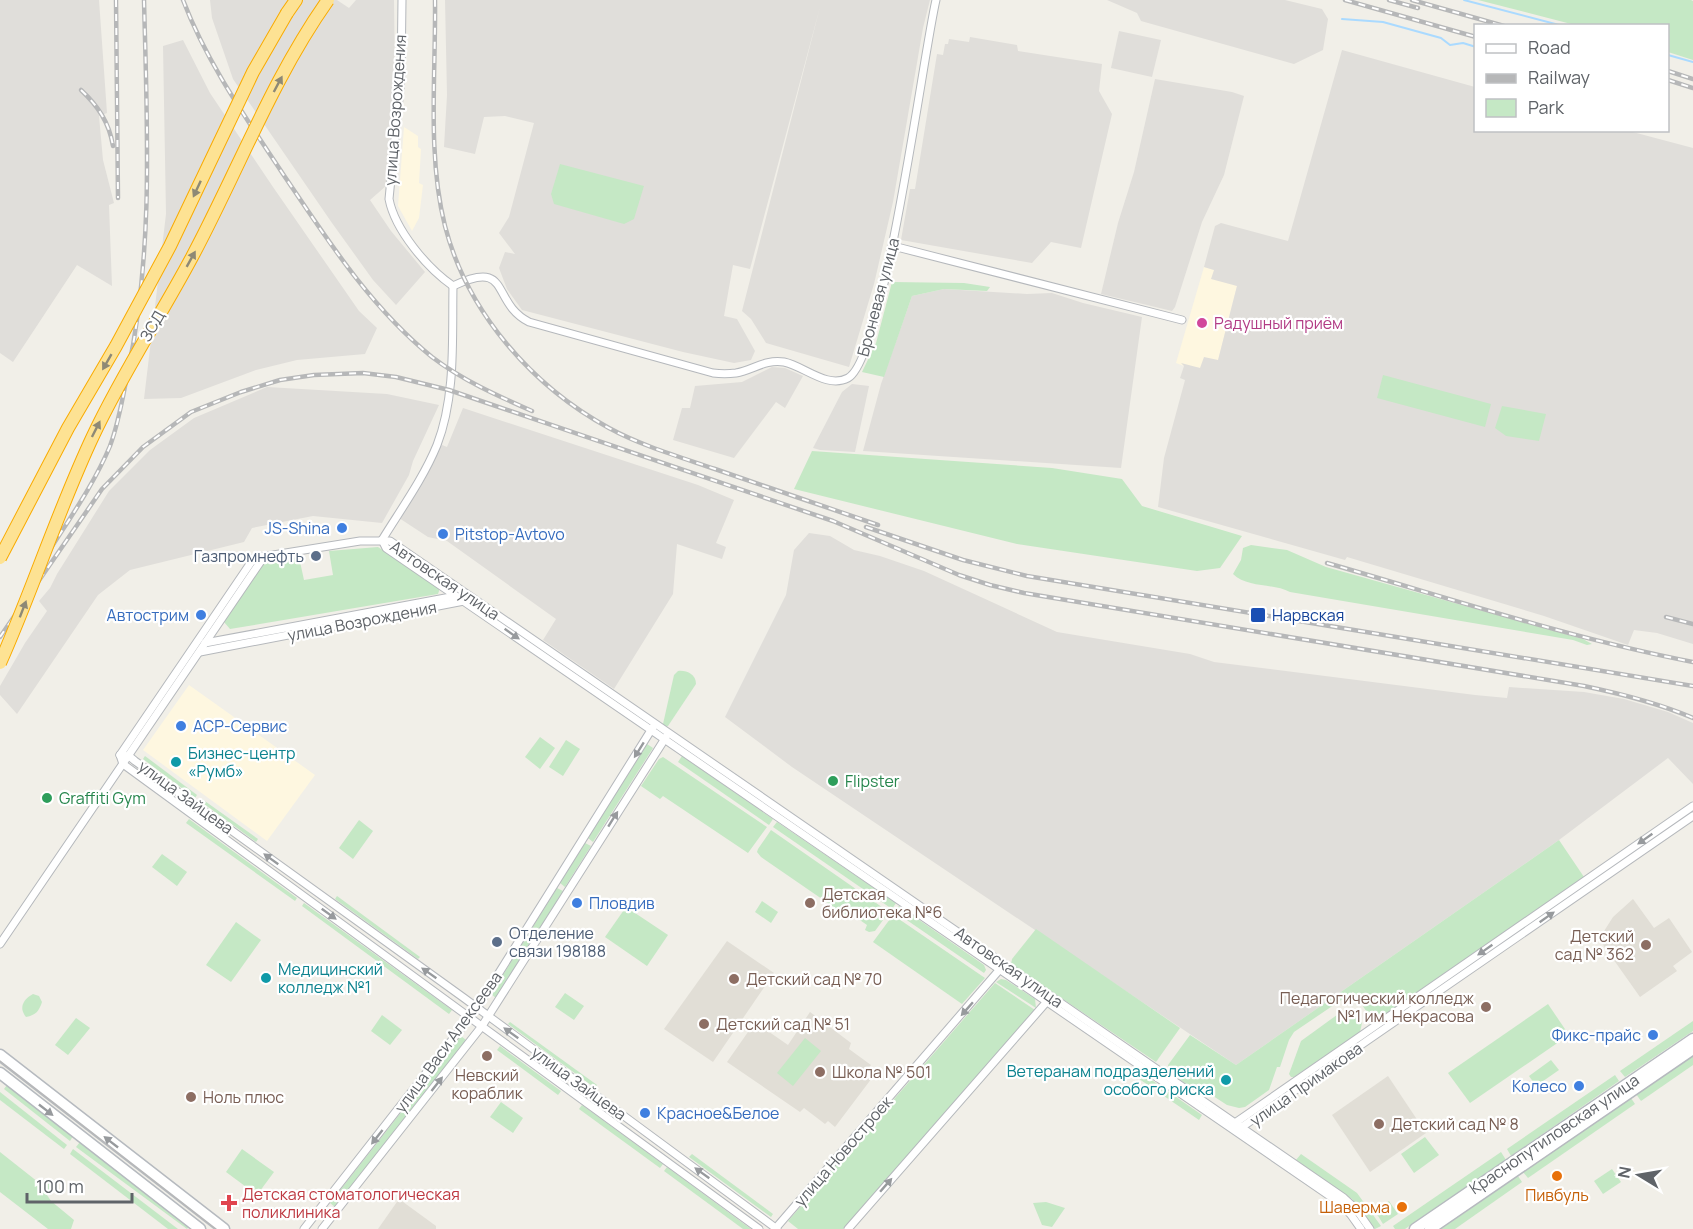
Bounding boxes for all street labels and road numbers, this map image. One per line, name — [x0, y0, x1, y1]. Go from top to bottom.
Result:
street label: улица Возрождения — [379, 34, 411, 186]
street label: Броневая улица — [852, 235, 904, 359]
street label: ЗСД — [134, 306, 170, 346]
street label: Автовская улица — [386, 535, 504, 625]
street label: улица Возрождения — [286, 596, 438, 646]
street label: улица Зайцева — [134, 755, 238, 839]
street label: Автовская улица — [950, 921, 1068, 1013]
street label: улица Васи Алексеева — [389, 967, 507, 1117]
street label: улица Примакова — [1245, 1037, 1367, 1131]
street label: улица Зайцева — [527, 1041, 631, 1125]
street label: Краснопутиловская улица — [1465, 1069, 1643, 1199]
street label: улица Новостроек — [789, 1090, 898, 1211]

